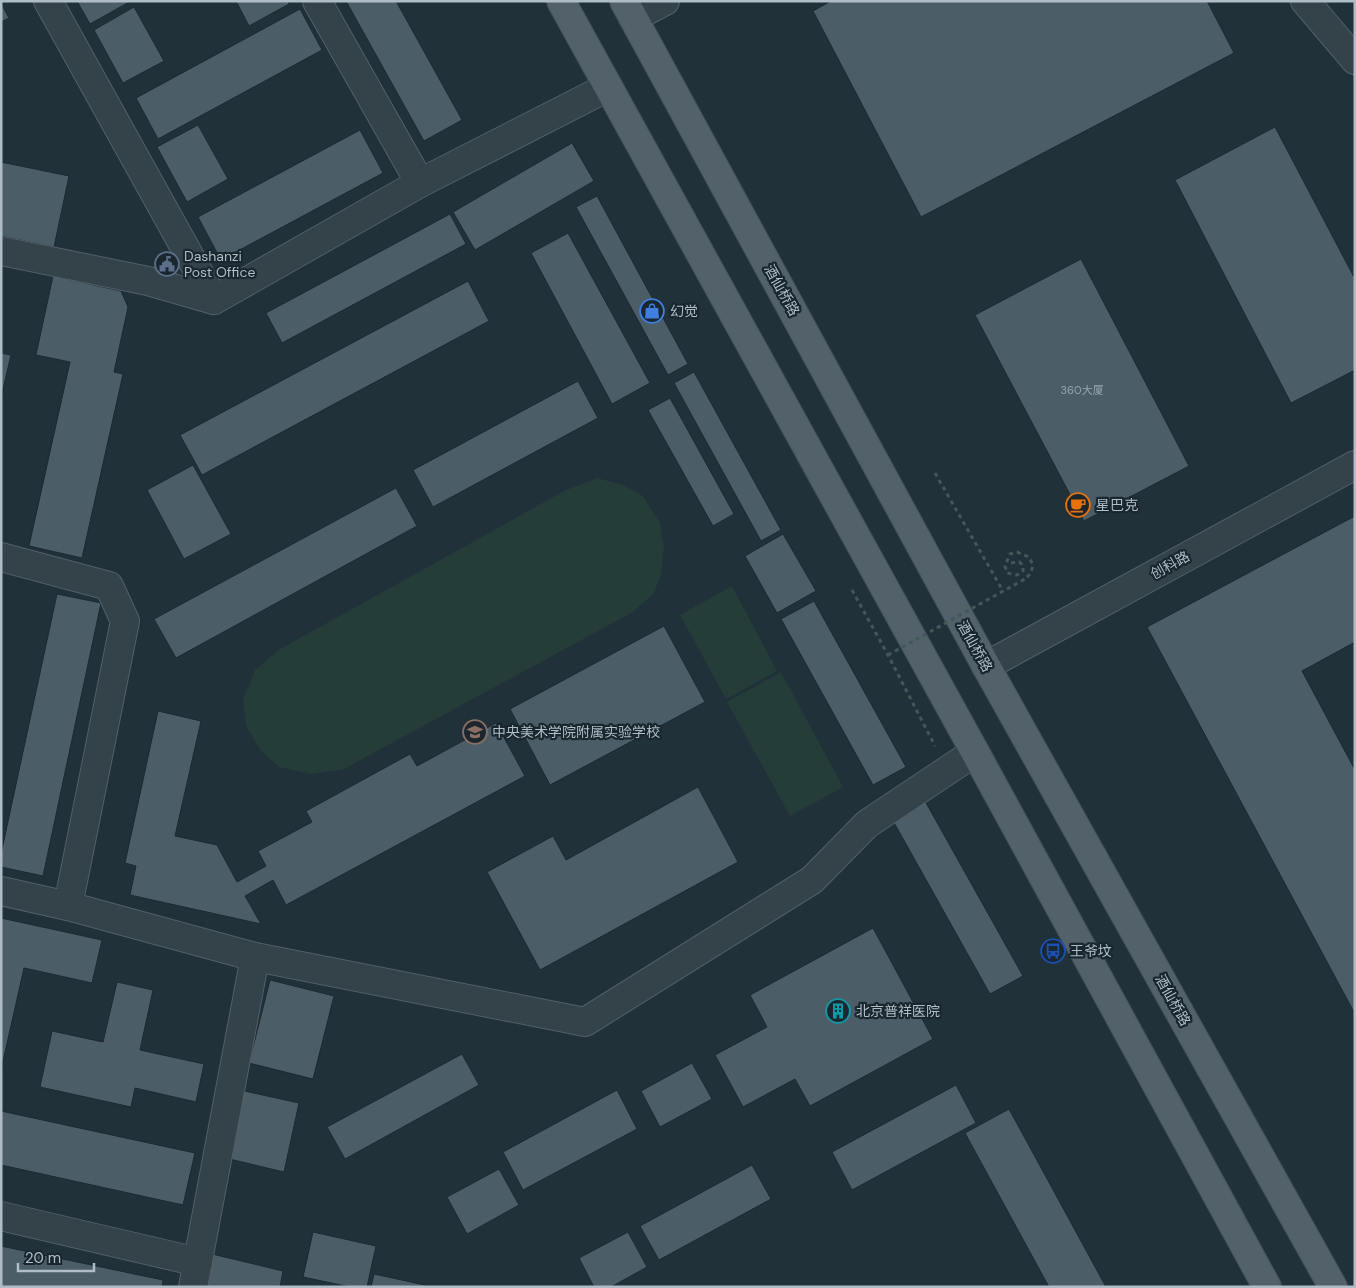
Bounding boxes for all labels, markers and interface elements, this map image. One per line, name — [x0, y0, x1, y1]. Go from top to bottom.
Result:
place label: Dashanzi Post Office — [184, 247, 255, 281]
public building icon: Dashanzi Post Office — [154, 251, 180, 277]
street label: 酒仙桥路 — [761, 261, 803, 319]
shop icon: 幻觉 — [639, 298, 665, 324]
place label: 幻觉 — [670, 302, 698, 320]
house number: 360大厦 — [1061, 383, 1103, 397]
cafe icon: 星巴克 — [1065, 492, 1091, 518]
place label: 星巴克 — [1096, 496, 1138, 514]
street label: 创科路 — [1147, 547, 1193, 583]
street label: 酒仙桥路 — [954, 617, 996, 675]
school or university icon: 中央美术学院附属实验学校 — [462, 719, 488, 745]
place label: 中央美术学院附属实验学校 — [492, 723, 660, 741]
bus stop icon: 王爷坟 — [1040, 938, 1066, 964]
place label: 王爷坟 — [1070, 942, 1112, 960]
street label: 酒仙桥路 — [1152, 971, 1194, 1029]
building icon: 北京普祥医院 — [825, 998, 851, 1024]
place label: 北京普祥医院 — [856, 1002, 940, 1020]
scale bar — [18, 1240, 94, 1272]
text: 20 m — [25, 1248, 61, 1268]

